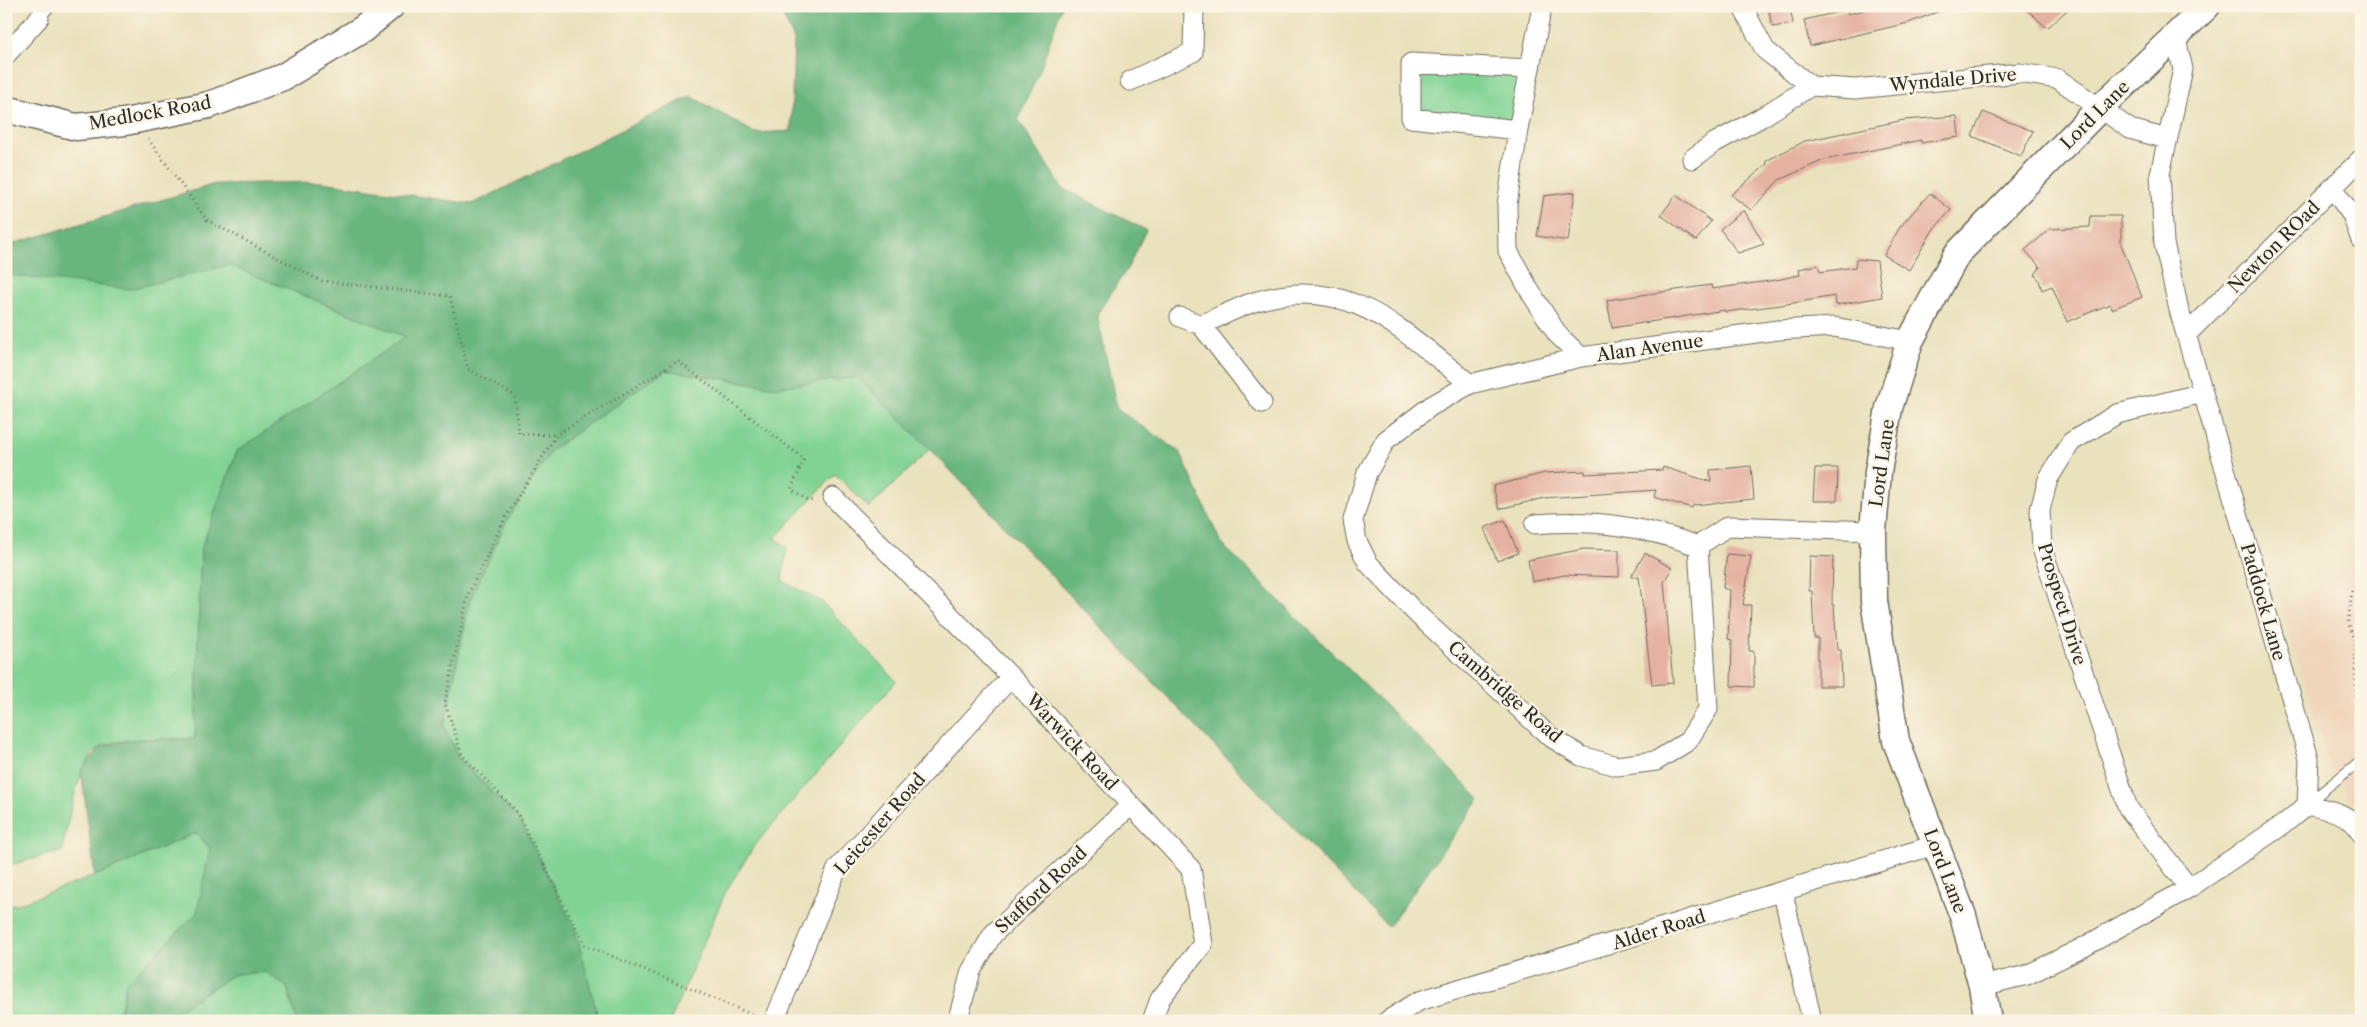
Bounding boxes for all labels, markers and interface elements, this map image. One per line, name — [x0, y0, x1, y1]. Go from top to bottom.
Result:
street label: Wyndale Drive — [1888, 63, 2017, 97]
street label: Lord Lane — [2056, 76, 2134, 154]
street label: Medlock Road — [87, 91, 213, 135]
street label: Newton ROad — [2223, 196, 2325, 298]
street label: Alan Avenue — [1594, 330, 1705, 367]
street label: Lord Lane — [1865, 418, 1899, 508]
street label: Prospect Drive — [2033, 540, 2091, 668]
street label: Paddock Lane — [2236, 541, 2290, 663]
street label: Cambridge Road — [1444, 637, 1567, 748]
street label: Warwick Road — [1021, 688, 1122, 795]
street label: Leicester Road — [830, 769, 930, 879]
street label: Lord Lane — [1919, 826, 1971, 916]
street label: Stafford Road — [991, 842, 1091, 938]
street label: Alder Road — [1609, 905, 1708, 955]

